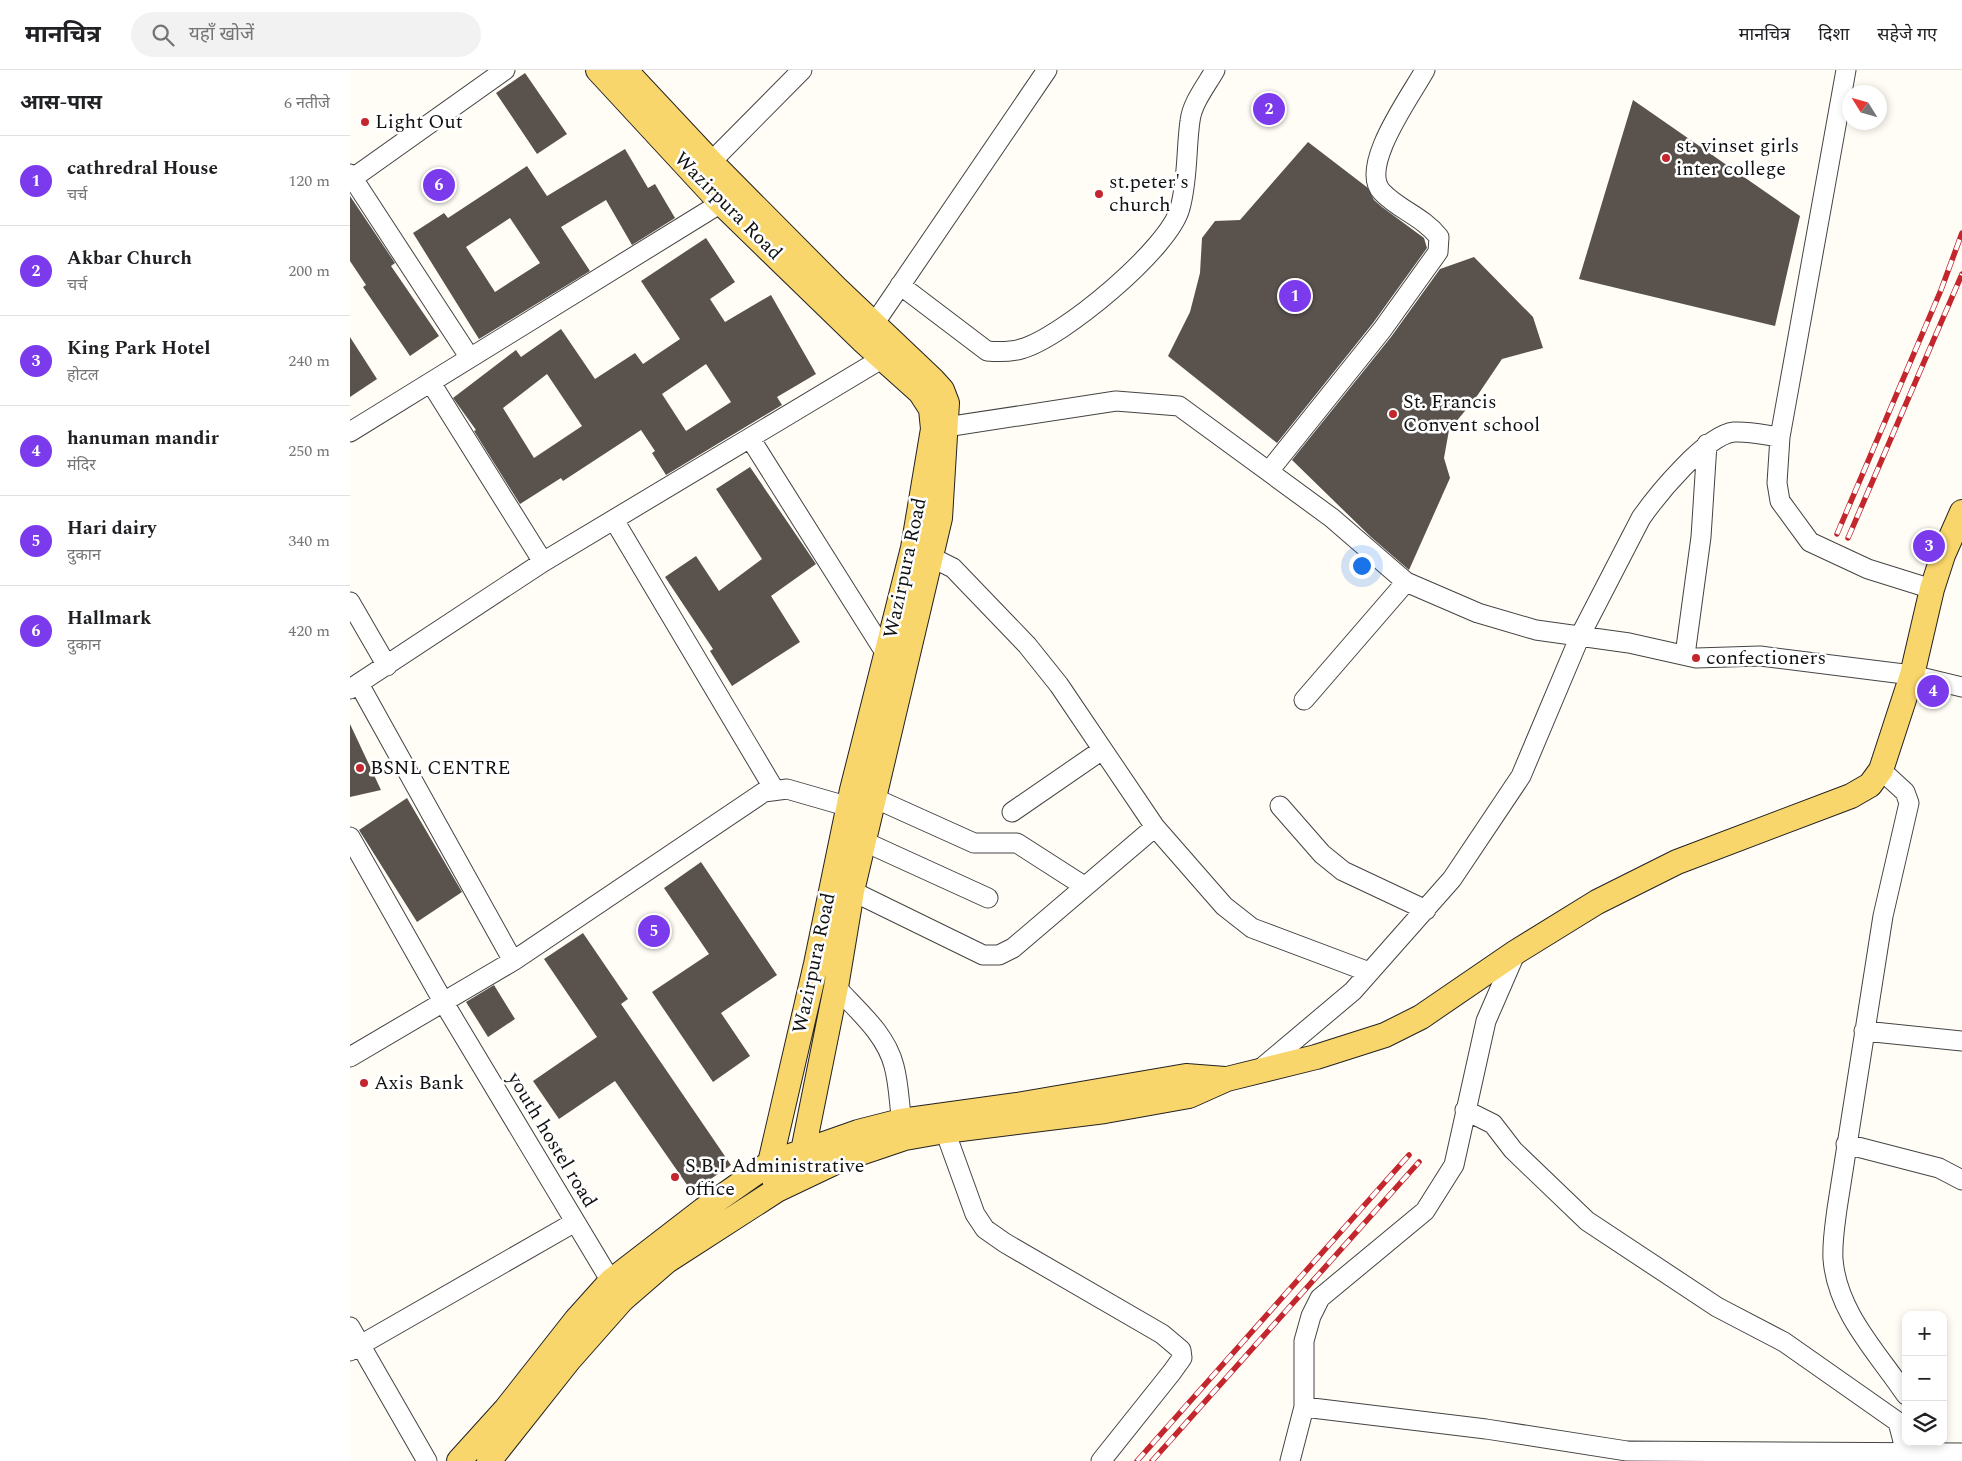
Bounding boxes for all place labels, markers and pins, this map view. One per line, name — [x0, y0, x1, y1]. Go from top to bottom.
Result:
pin: 2 — [1253, 90, 1285, 128]
place label: Light Out — [375, 107, 463, 137]
marker: Light Out — [359, 116, 371, 128]
place label: st. vinset girls inter college — [1676, 131, 1799, 184]
marker: st. vinset girls inter college — [1660, 152, 1672, 164]
pin: 6 — [423, 166, 455, 204]
place label: st.peter's church — [1109, 167, 1189, 220]
marker: st.peter's church — [1093, 188, 1105, 200]
pin: 1 — [1279, 277, 1311, 315]
place label: St. Francis Convent school — [1403, 387, 1540, 440]
marker: St. Francis Convent school — [1387, 408, 1399, 420]
pin: 3 — [1913, 527, 1945, 565]
place label: confectioners — [1706, 643, 1826, 673]
marker: confectioners — [1690, 652, 1702, 664]
pin: 4 — [1917, 672, 1949, 710]
place label: BSNL CENTRE — [370, 753, 510, 783]
marker: BSNL CENTRE — [354, 762, 366, 774]
pin: 5 — [638, 912, 670, 950]
place label: Axis Bank — [374, 1068, 464, 1098]
marker: Axis Bank — [358, 1077, 370, 1089]
place label: S.B.I Administrative office — [685, 1151, 864, 1204]
marker: S.B.I Administrative office — [669, 1171, 681, 1183]

